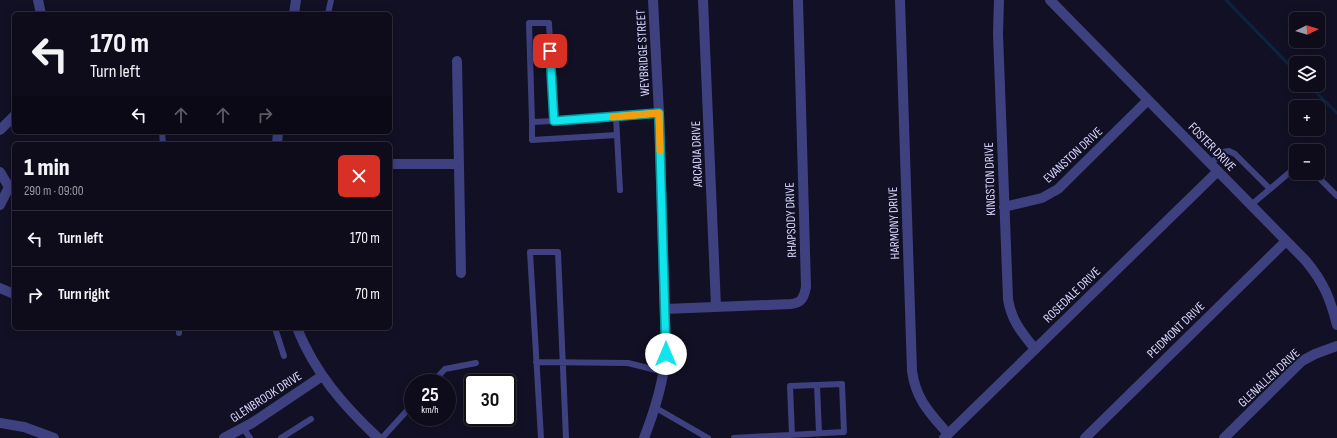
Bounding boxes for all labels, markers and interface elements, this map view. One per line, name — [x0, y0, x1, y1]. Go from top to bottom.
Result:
street label: WEYBRIDGE STREET — [633, 9, 653, 97]
north arrow — [1289, 12, 1325, 48]
map controls — [1289, 12, 1325, 180]
text: 170 m — [90, 27, 149, 60]
icon: left — [24, 28, 76, 80]
pin — [533, 34, 567, 68]
icon: arrive — [539, 40, 561, 62]
button: layers — [1289, 56, 1325, 92]
text: Turn left — [90, 61, 141, 82]
button: + — [1289, 100, 1325, 136]
icon: left — [128, 104, 150, 126]
icon: ahead — [170, 104, 192, 126]
icon: ahead — [212, 104, 234, 126]
icon: right — [254, 104, 276, 126]
street label: FOSTER DRIVE — [1185, 119, 1239, 175]
street label: ARCADIA DRIVE — [688, 121, 706, 188]
street label: EVANSTON DRIVE — [1040, 124, 1106, 186]
street label: KINGSTON DRIVE — [981, 142, 999, 216]
button: − — [1289, 144, 1325, 180]
text: 1 min — [24, 153, 70, 182]
button: close — [338, 155, 380, 197]
street label: RHAPSODY DRIVE — [782, 182, 800, 258]
text: 290 m · 09:00 — [24, 183, 84, 199]
street label: HARMONY DRIVE — [885, 186, 903, 260]
icon: left — [24, 228, 46, 250]
text: Turn left — [58, 229, 103, 248]
text: 170 m — [350, 229, 380, 248]
street label: ROSEDALE DRIVE — [1040, 264, 1104, 326]
icon: right — [24, 284, 46, 306]
text: Turn right — [58, 285, 110, 304]
text: 70 m — [355, 285, 380, 304]
street label: PEIDMONT DRIVE — [1144, 298, 1208, 362]
position arrow — [645, 333, 687, 375]
street label: GLENALLEN DRIVE — [1235, 345, 1303, 411]
street label: GLENBROOK DRIVE — [227, 368, 305, 426]
speed limit sign: 30 — [464, 374, 516, 426]
text: 25 — [421, 383, 439, 407]
text: km/h — [421, 404, 439, 416]

